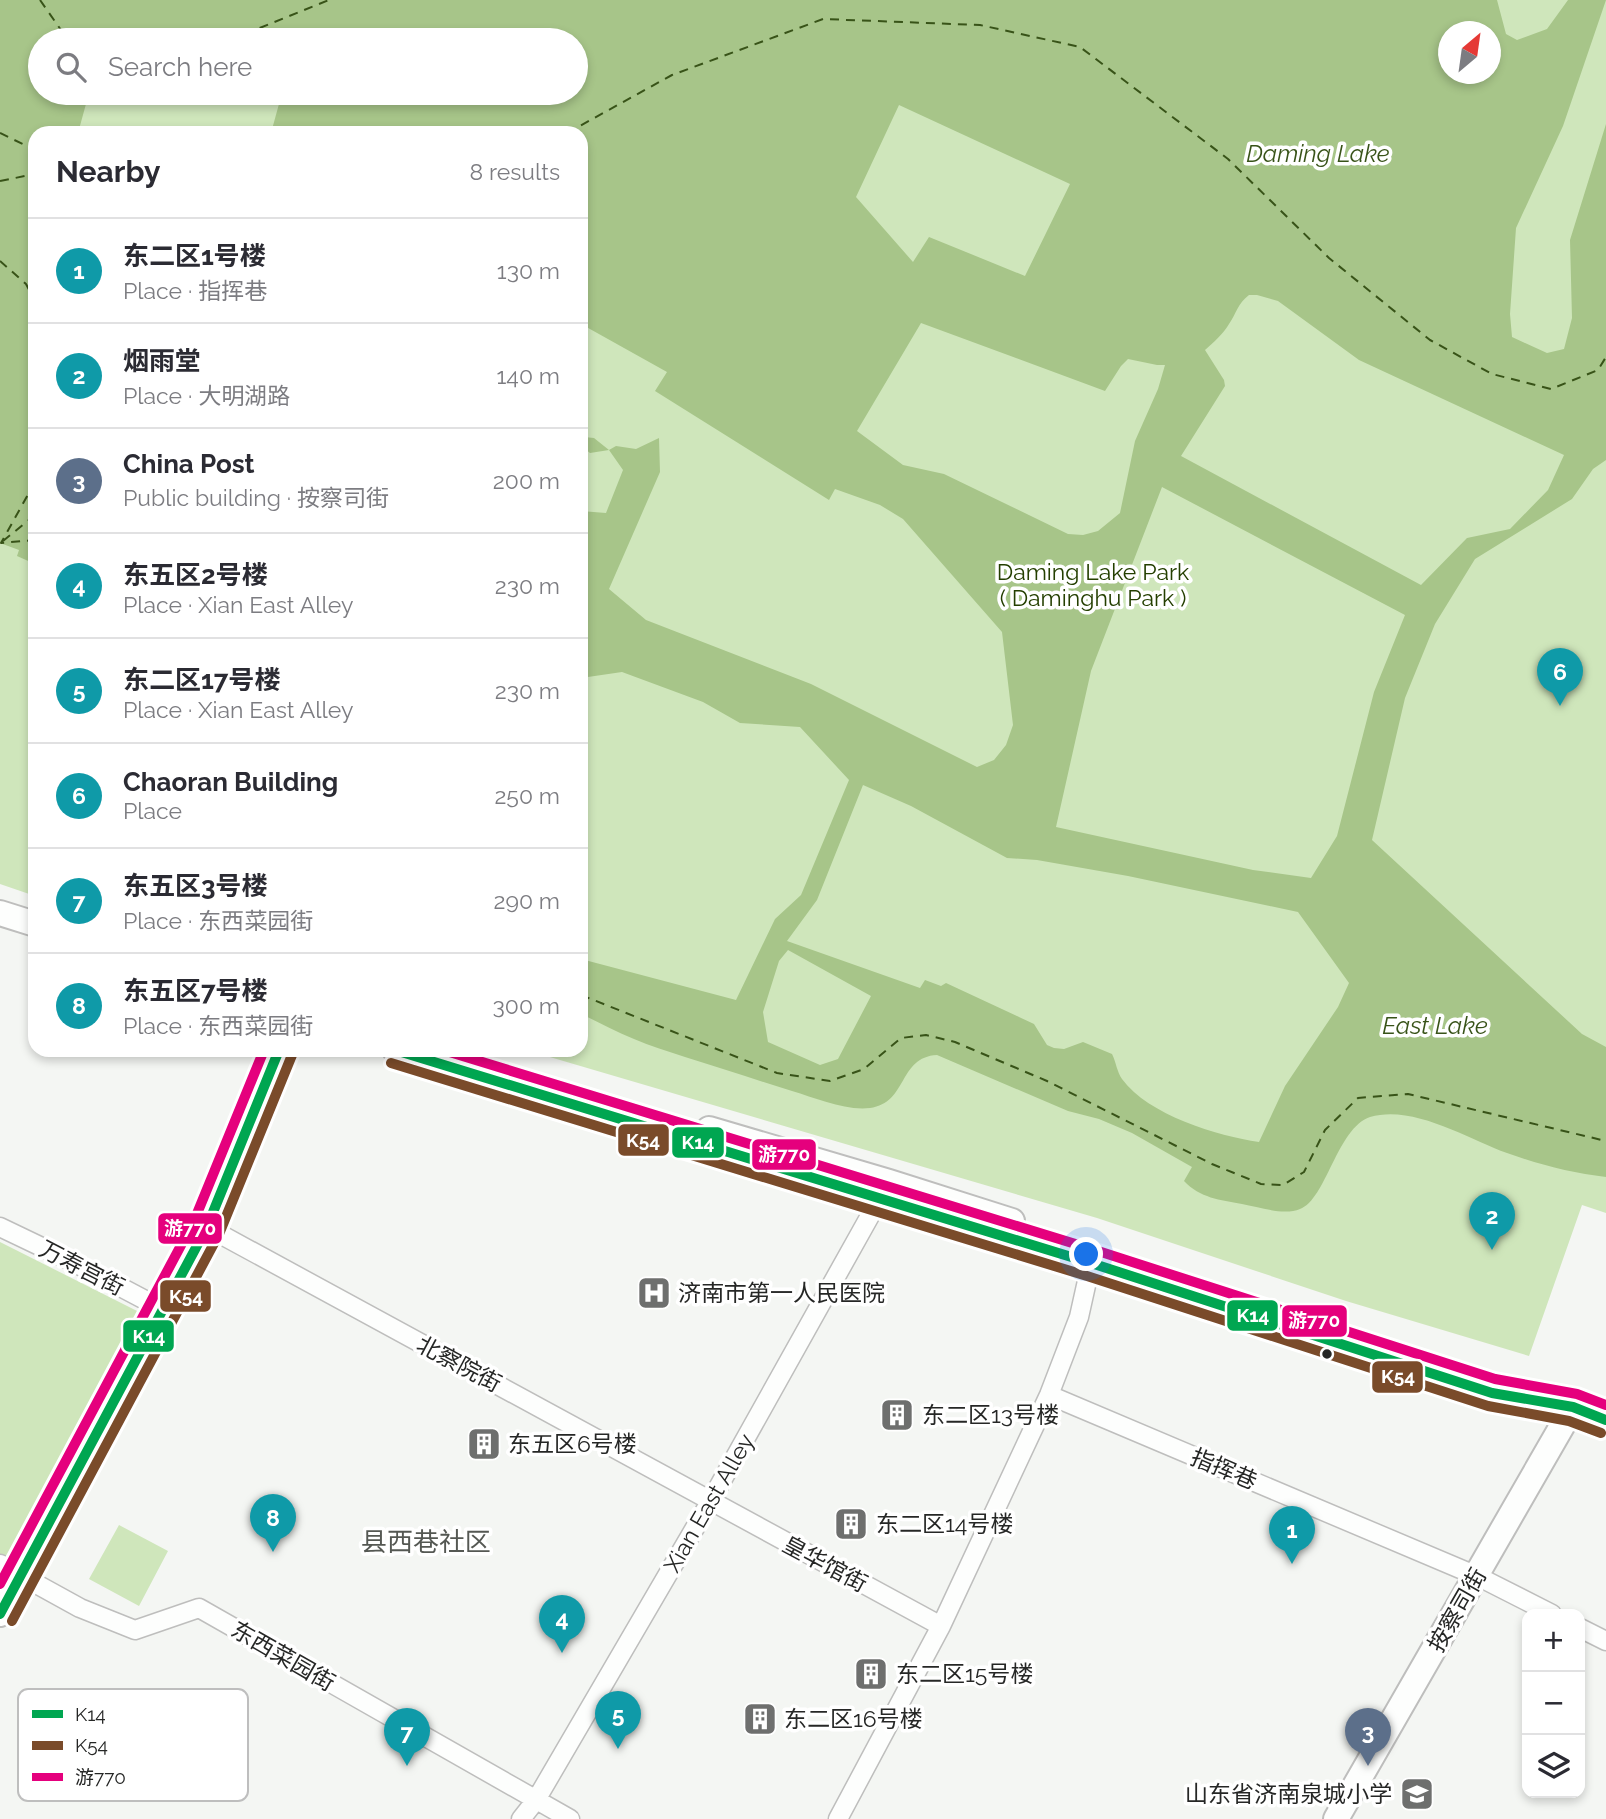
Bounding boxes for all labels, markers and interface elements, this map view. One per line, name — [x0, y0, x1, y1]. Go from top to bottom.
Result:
north arrow — [1438, 21, 1501, 84]
search box — [28, 28, 588, 105]
icon: search — [52, 48, 90, 86]
text: Search here — [108, 52, 252, 82]
water label: Daming Lake — [1246, 139, 1390, 168]
text: Nearby — [56, 154, 160, 189]
text: 8 results — [469, 158, 560, 185]
text: 东二区1号楼 — [123, 241, 266, 271]
text: 1 — [73, 257, 85, 284]
text: 130 m — [497, 257, 560, 284]
text: Place · 指挥巷 — [123, 277, 267, 304]
text: 烟雨堂 — [123, 346, 201, 376]
text: 2 — [73, 362, 85, 389]
text: 140 m — [497, 362, 560, 389]
text: Place · 大明湖路 — [123, 382, 290, 409]
text: China Post — [123, 449, 254, 479]
text: 3 — [73, 467, 85, 494]
text: 200 m — [493, 467, 560, 494]
text: Public building · 按察司街 — [123, 484, 389, 511]
park label: Daming Lake Park ( Daminghu Park ) — [997, 558, 1189, 611]
text: 东五区2号楼 — [123, 560, 268, 590]
text: 4 — [72, 572, 86, 599]
text: 230 m — [495, 572, 560, 599]
text: Place · Xian East Alley — [123, 591, 353, 618]
pin: 6 — [1537, 648, 1583, 706]
text: 东二区17号楼 — [123, 665, 280, 695]
text: 5 — [73, 677, 85, 704]
text: 230 m — [495, 677, 560, 704]
text: Place · Xian East Alley — [123, 696, 353, 723]
text: Chaoran Building — [123, 767, 338, 797]
text: 6 — [72, 782, 86, 809]
text: 250 m — [494, 782, 560, 809]
text: Place — [123, 797, 182, 824]
text: 东五区3号楼 — [123, 871, 268, 901]
text: 7 — [73, 887, 85, 914]
text: 290 m — [493, 887, 560, 914]
text: Place · 东西菜园街 — [123, 907, 313, 934]
text: 东五区7号楼 — [123, 976, 268, 1006]
text: 8 — [72, 992, 86, 1019]
text: 300 m — [493, 992, 560, 1019]
water label: East Lake — [1382, 1011, 1488, 1040]
text: Place · 东西菜园街 — [123, 1012, 313, 1039]
line badge: K54 — [617, 1123, 670, 1157]
line badge: K14 — [671, 1126, 725, 1159]
text: K54 — [626, 1129, 660, 1151]
text: K14 — [682, 1131, 715, 1153]
line badge: 游770 — [751, 1138, 817, 1171]
text: 游770 — [758, 1143, 810, 1165]
pin: 2 — [1469, 1192, 1515, 1250]
line badge: 游770 — [157, 1212, 223, 1245]
text: 游770 — [164, 1217, 216, 1239]
street label: 万寿宫街 — [35, 1235, 129, 1300]
your location — [1069, 1237, 1103, 1271]
hospital icon: 济南市第一人民医院 — [635, 1274, 673, 1312]
line badge: K54 — [159, 1279, 212, 1313]
place label: 济南市第一人民医院 — [678, 1279, 885, 1306]
text: K54 — [169, 1285, 203, 1307]
line badge: K14 — [1226, 1299, 1279, 1332]
text: K14 — [1237, 1304, 1270, 1326]
line badge: 游770 — [1281, 1304, 1348, 1338]
text: 游770 — [1288, 1309, 1340, 1331]
line badge: K14 — [122, 1319, 175, 1353]
text: K14 — [133, 1325, 166, 1347]
street label: 北察院街 — [412, 1330, 506, 1397]
unlabelled marker — [1320, 1347, 1334, 1361]
line badge: K54 — [1371, 1360, 1424, 1394]
text: K54 — [1381, 1365, 1415, 1387]
building icon: 东二区13号楼 — [878, 1396, 916, 1434]
place label: 东二区13号楼 — [922, 1401, 1059, 1428]
building icon: 东五区6号楼 — [465, 1425, 503, 1463]
street label: Xian East Alley — [658, 1429, 759, 1577]
place label: 东五区6号楼 — [508, 1430, 637, 1457]
street label: 指挥巷 — [1187, 1443, 1261, 1494]
pin: 8 — [250, 1494, 296, 1552]
building icon: 东二区14号楼 — [832, 1505, 870, 1543]
pin: 1 — [1269, 1506, 1315, 1564]
place label: 东二区14号楼 — [876, 1510, 1013, 1537]
district label: 县西巷社区 — [361, 1527, 491, 1557]
street label: 皇华馆街 — [778, 1530, 872, 1597]
street label: 按察司街 — [1422, 1563, 1491, 1656]
pin: 4 — [539, 1595, 585, 1653]
map controls — [1522, 1609, 1585, 1798]
button: + — [1522, 1609, 1585, 1672]
street label: 东西菜园街 — [227, 1615, 340, 1696]
building icon: 东二区15号楼 — [852, 1655, 890, 1693]
place label: 东二区15号楼 — [896, 1660, 1033, 1687]
button: − — [1522, 1672, 1585, 1735]
legend — [18, 1689, 248, 1801]
pin: 5 — [595, 1691, 641, 1749]
building icon: 东二区16号楼 — [741, 1700, 779, 1738]
text: K14 — [75, 1703, 106, 1725]
place label: 东二区16号楼 — [784, 1705, 923, 1732]
pin: 7 — [384, 1708, 430, 1766]
pin: 3 — [1345, 1708, 1391, 1766]
text: K54 — [75, 1734, 108, 1756]
button: layers — [1522, 1735, 1585, 1798]
text: 游770 — [75, 1766, 126, 1788]
school or university icon: 山东省济南泉城小学 — [1398, 1775, 1436, 1813]
place label: 山东省济南泉城小学 — [1185, 1780, 1392, 1807]

